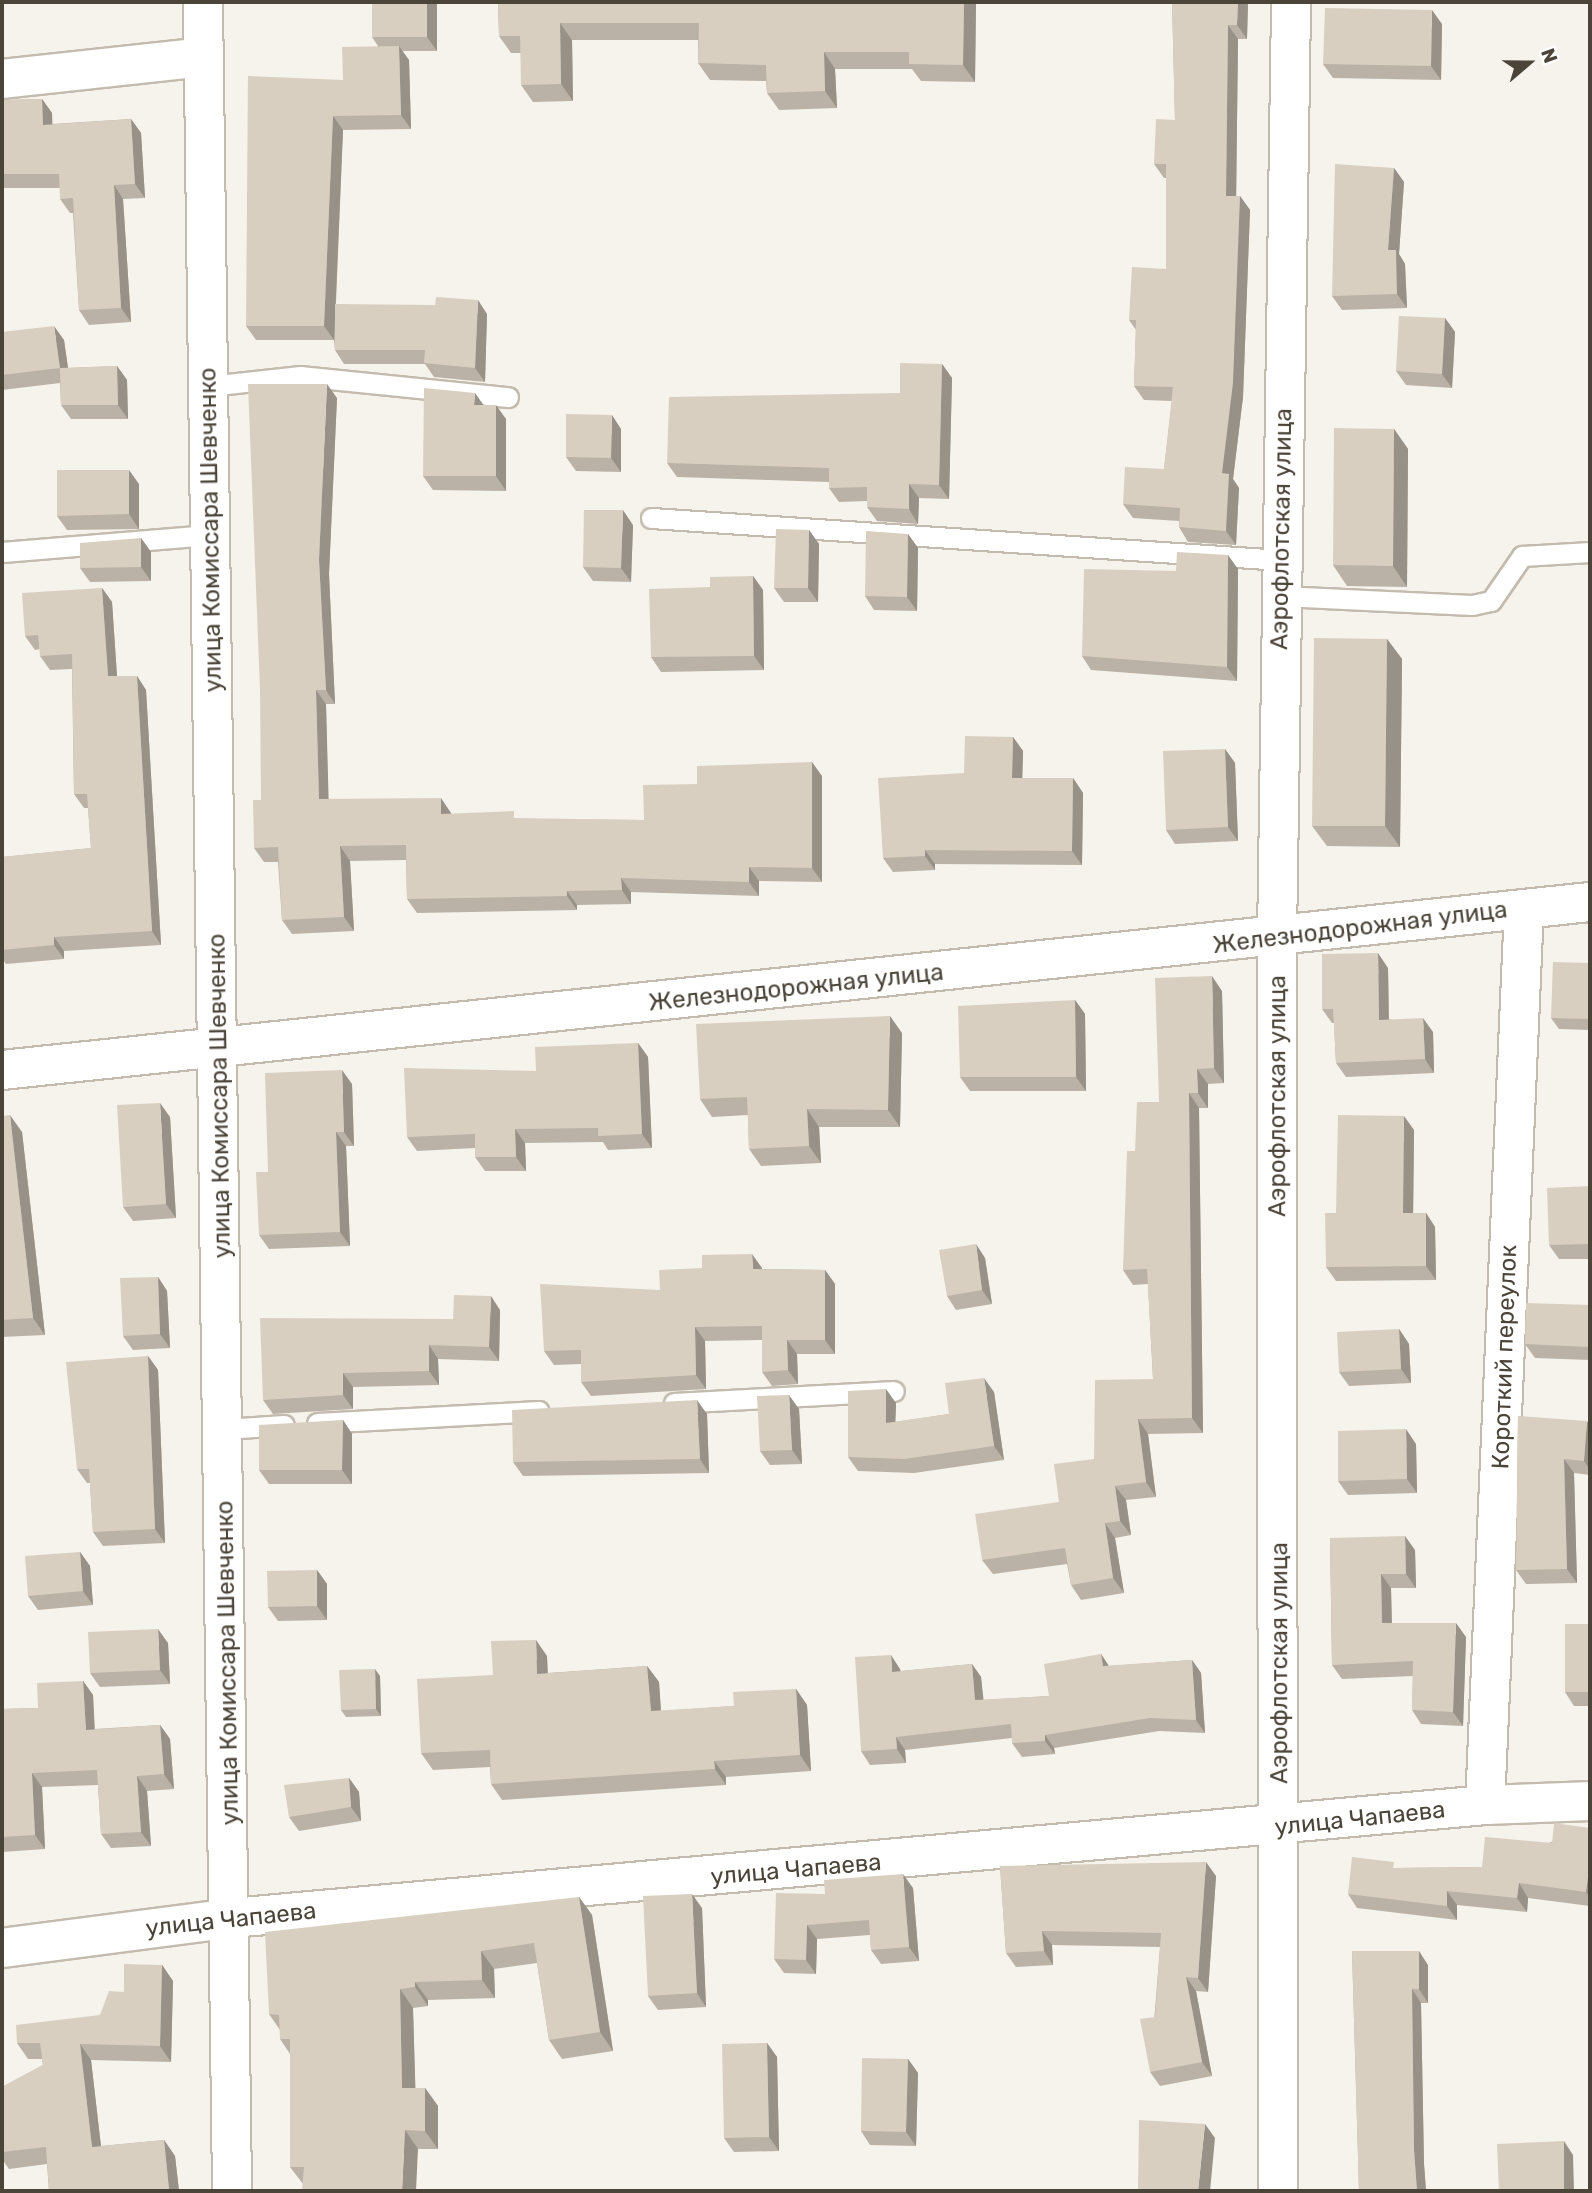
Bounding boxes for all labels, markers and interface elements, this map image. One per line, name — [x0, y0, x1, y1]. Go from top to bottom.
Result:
north arrow — [1494, 28, 1564, 98]
text: N — [1536, 45, 1562, 66]
street label: улица Комиссара Шевченко — [194, 367, 228, 693]
street label: Аэрофлотская улица — [1265, 408, 1299, 650]
street label: Железнодорожная улица — [1211, 896, 1509, 960]
street label: улица Комиссара Шевченко — [203, 933, 237, 1259]
street label: Железнодорожная улица — [647, 958, 945, 1018]
street label: Аэрофлотская улица — [1264, 975, 1292, 1217]
street label: Короткий переулок — [1487, 1244, 1523, 1470]
street label: улица Комиссара Шевченко — [211, 1500, 245, 1826]
street label: Аэрофлотская улица — [1266, 1542, 1294, 1784]
street label: улица Чапаева — [1273, 1796, 1447, 1842]
street label: улица Чапаева — [709, 1848, 883, 1892]
street label: улица Чапаева — [144, 1897, 318, 1943]

